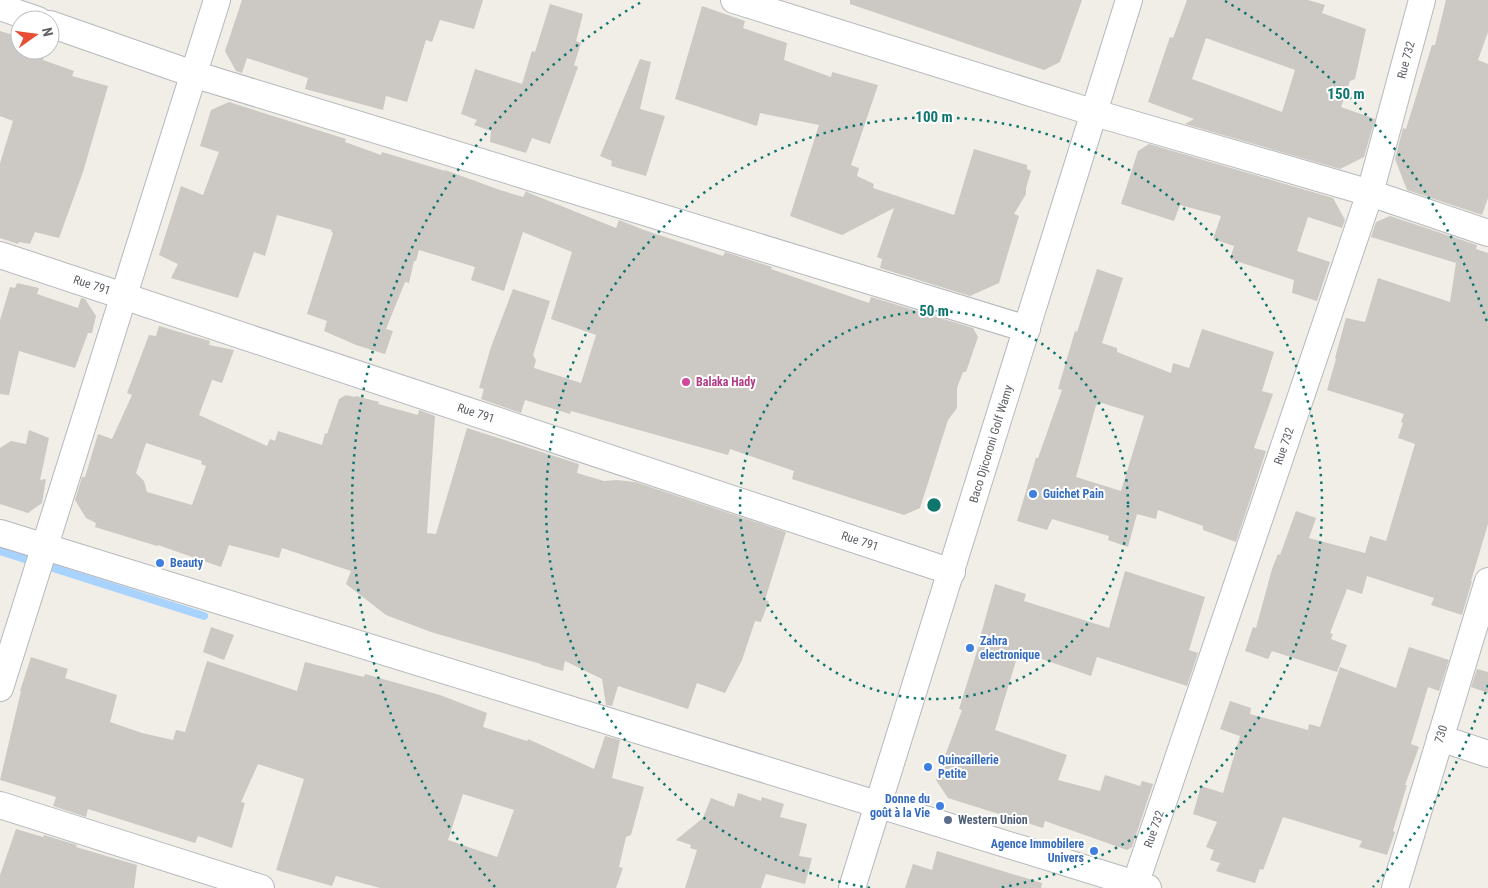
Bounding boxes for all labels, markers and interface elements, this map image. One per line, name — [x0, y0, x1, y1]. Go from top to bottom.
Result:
north arrow — [10, 10, 60, 60]
text: N — [39, 26, 56, 38]
street label: Rue 732 — [1394, 40, 1418, 80]
text: 150 m — [1327, 85, 1365, 103]
text: 100 m — [915, 108, 953, 126]
street label: Rue 791 — [72, 272, 112, 298]
text: 50 m — [919, 302, 949, 320]
place label: Balaka Hady — [696, 375, 756, 389]
marker: Balaka Hady — [680, 376, 692, 388]
street label: Baco Djicoroni Golf Wamy — [966, 383, 1016, 505]
street label: Rue 791 — [456, 400, 496, 426]
street label: Rue 732 — [1271, 426, 1297, 466]
place label: Guichet Pain — [1043, 487, 1104, 501]
marker: Guichet Pain — [1027, 488, 1039, 500]
centre of rings — [925, 496, 943, 514]
street label: Rue 791 — [840, 528, 880, 554]
place label: Beauty — [170, 556, 204, 570]
marker: Beauty — [154, 557, 166, 569]
place label: Zahra electronique — [980, 634, 1040, 662]
marker: Zahra electronique — [964, 642, 976, 654]
street label: 730 — [1432, 723, 1450, 745]
place label: Quincaillerie Petite — [938, 753, 999, 781]
marker: Quincaillerie Petite — [922, 761, 934, 773]
place label: Donne du goût à la Vie — [870, 792, 930, 820]
marker: Donne du goût à la Vie — [934, 800, 946, 812]
street label: Rue 732 — [1141, 809, 1167, 849]
place label: Western Union — [958, 813, 1028, 827]
marker: Western Union — [942, 814, 954, 826]
place label: Agence Immobilere Univers — [991, 837, 1085, 865]
marker: Agence Immobilere Univers — [1088, 845, 1100, 857]

